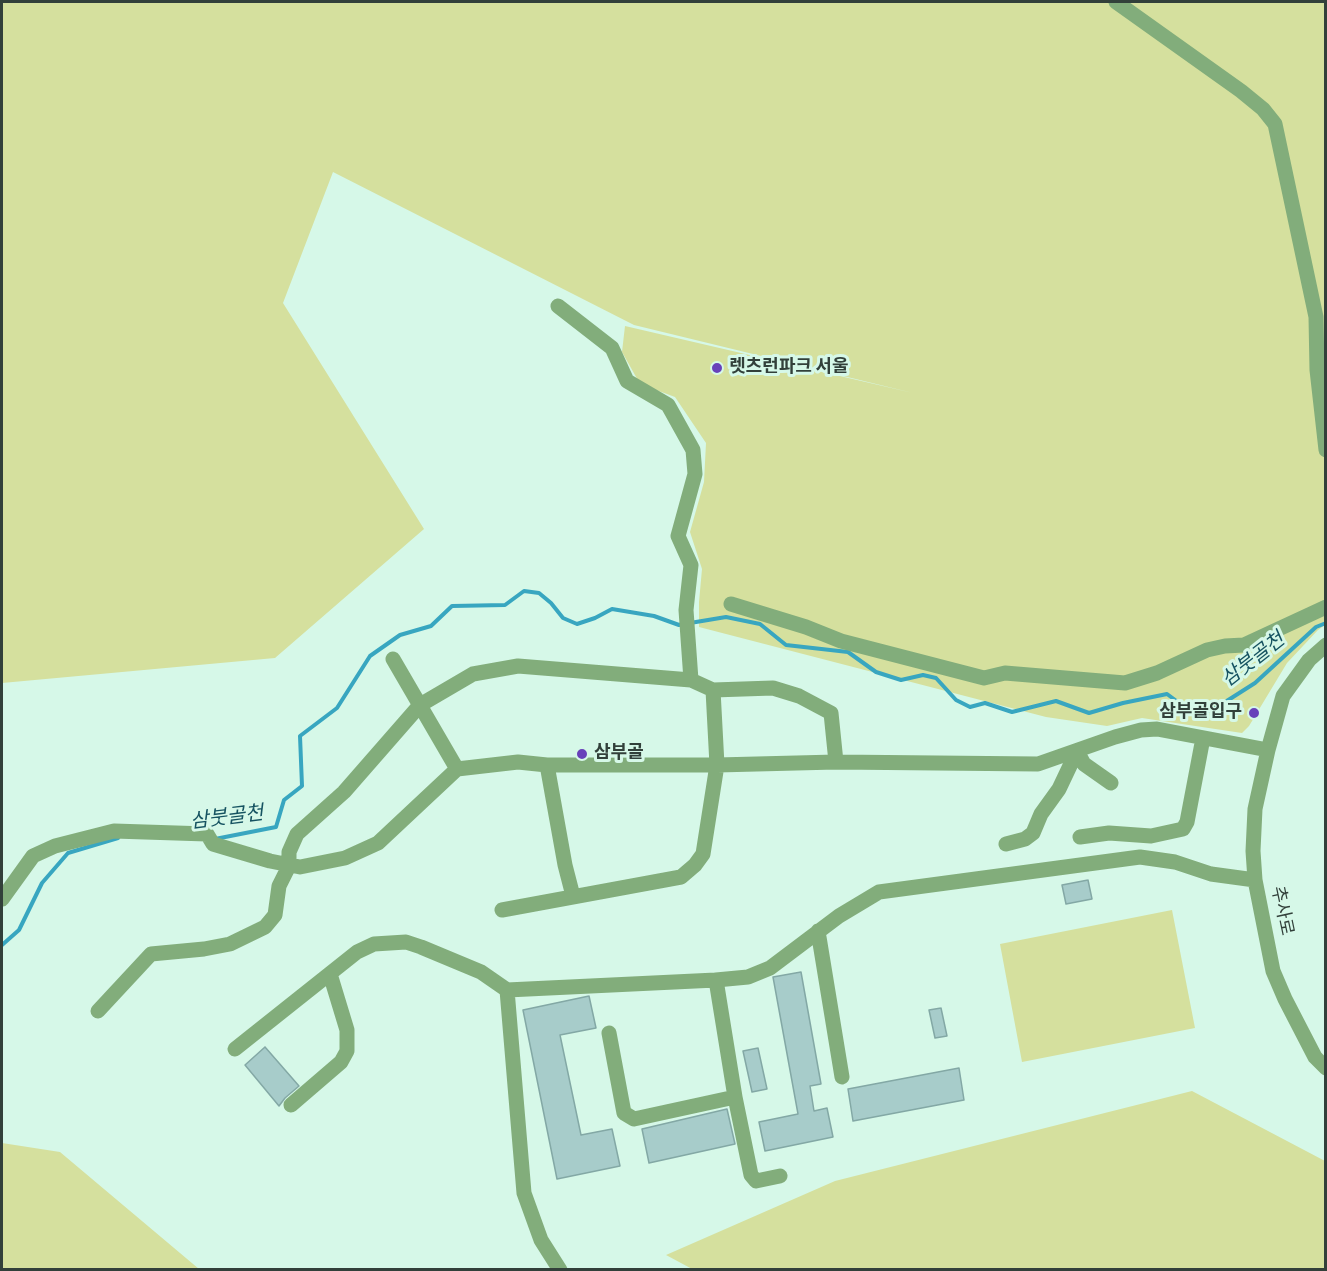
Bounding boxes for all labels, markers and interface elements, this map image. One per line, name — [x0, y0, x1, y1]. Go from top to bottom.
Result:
place label: 렛츠런파크 서울 — [729, 357, 849, 379]
marker: 렛츠런파크 서울 — [710, 361, 724, 375]
water label: 삼붓골천 — [1218, 629, 1290, 693]
place label: 삼부골입구 — [1159, 702, 1242, 724]
marker: 삼부골입구 — [1247, 706, 1261, 720]
place label: 삼부골 — [594, 743, 644, 765]
marker: 삼부골 — [575, 747, 589, 761]
water label: 삼붓골천 — [189, 803, 265, 835]
street label: 추사로 — [1265, 884, 1297, 938]

